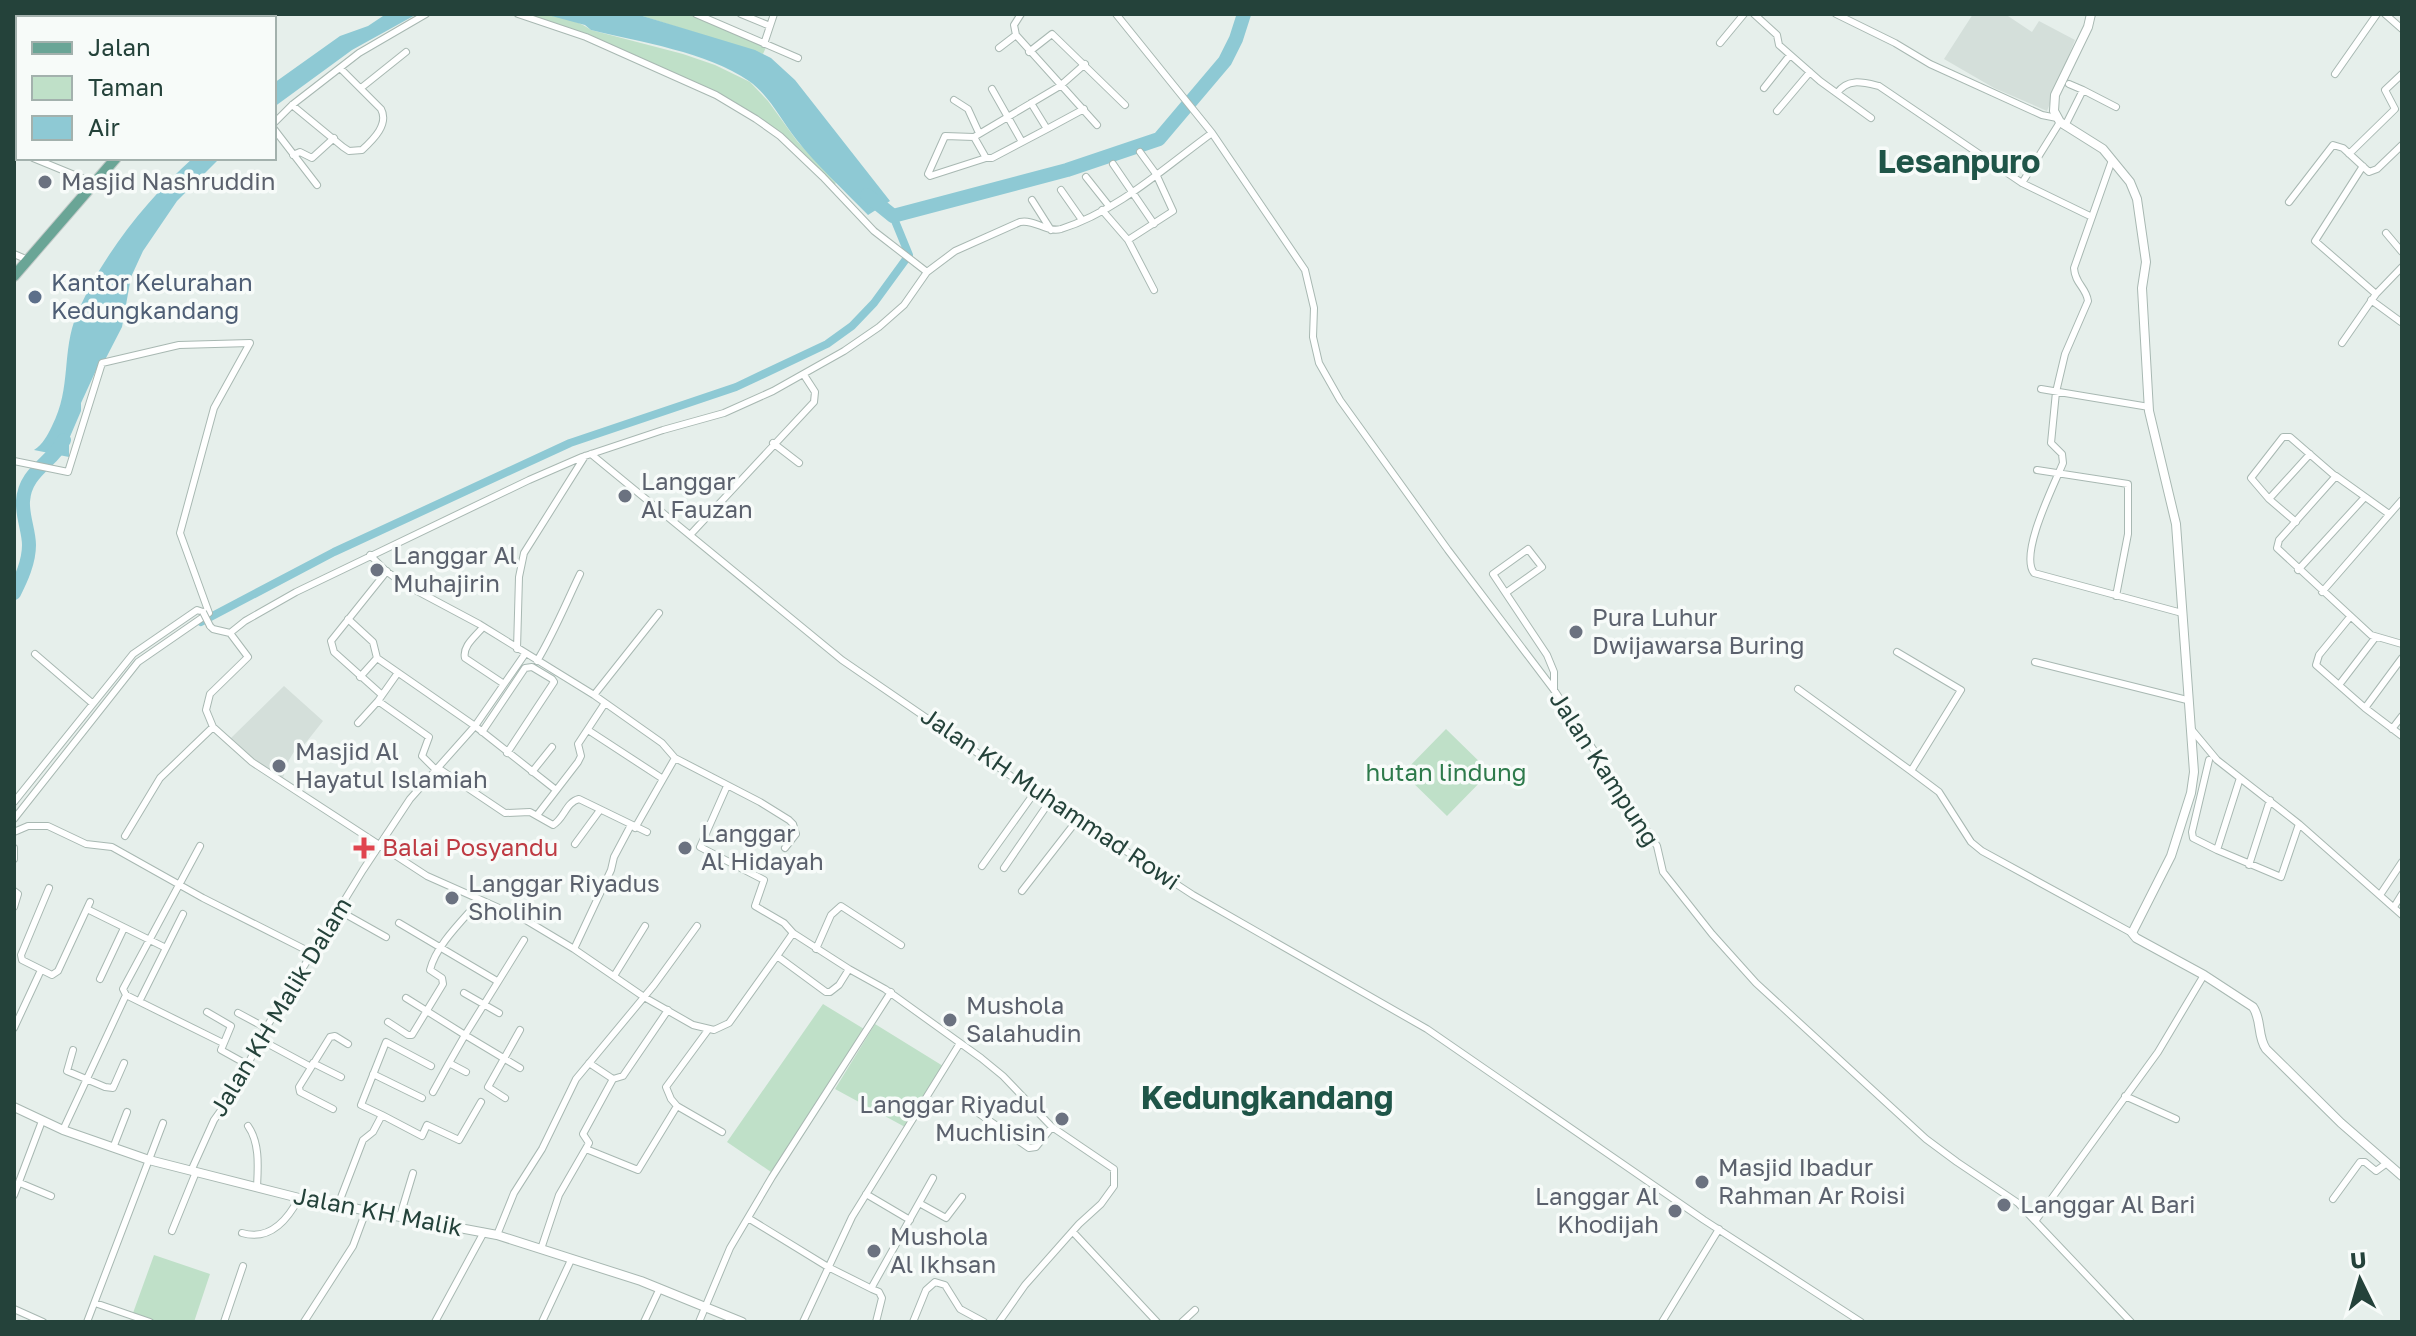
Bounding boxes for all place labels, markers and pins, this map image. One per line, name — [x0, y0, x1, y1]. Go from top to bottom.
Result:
place label: Masjid Nashruddin — [61, 166, 275, 195]
marker: Masjid Nashruddin — [36, 173, 54, 191]
place label: Kantor Kelurahan Kedungkandang — [51, 267, 253, 324]
marker: Kantor Kelurahan Kedungkandang — [26, 288, 44, 306]
place label: Langgar Al Fauzan — [641, 466, 753, 523]
marker: Langgar Al Fauzan — [616, 487, 634, 505]
place label: Langgar Al Muhajirin — [393, 540, 517, 597]
marker: Langgar Al Muhajirin — [368, 561, 386, 579]
place label: Pura Luhur Dwijawarsa Buring — [1592, 602, 1805, 659]
marker: Pura Luhur Dwijawarsa Buring — [1567, 623, 1585, 641]
place label: Masjid Al Hayatul Islamiah — [295, 736, 488, 793]
marker: Masjid Al Hayatul Islamiah — [270, 757, 288, 775]
place label: Langgar Al Hidayah — [701, 818, 824, 875]
place label: Balai Posyandu — [382, 832, 558, 861]
marker: Balai Posyandu — [353, 837, 375, 859]
marker: Langgar Al Hidayah — [676, 839, 694, 857]
place label: Langgar Riyadus Sholihin — [468, 868, 660, 925]
marker: Langgar Riyadus Sholihin — [443, 889, 461, 907]
place label: Mushola Salahudin — [966, 990, 1081, 1047]
marker: Mushola Salahudin — [941, 1011, 959, 1029]
place label: Langgar Riyadul Muchlisin — [859, 1089, 1046, 1146]
marker: Langgar Riyadul Muchlisin — [1053, 1110, 1071, 1128]
place label: Masjid Ibadur Rahman Ar Roisi — [1718, 1152, 1905, 1209]
marker: Masjid Ibadur Rahman Ar Roisi — [1693, 1173, 1711, 1191]
place label: Langgar Al Khodijah — [1535, 1181, 1659, 1238]
place label: Langgar Al Bari — [2020, 1189, 2195, 1218]
marker: Langgar Al Bari — [1995, 1196, 2013, 1214]
marker: Langgar Al Khodijah — [1666, 1202, 1684, 1220]
place label: Mushola Al Ikhsan — [890, 1221, 996, 1278]
marker: Mushola Al Ikhsan — [865, 1242, 883, 1260]

